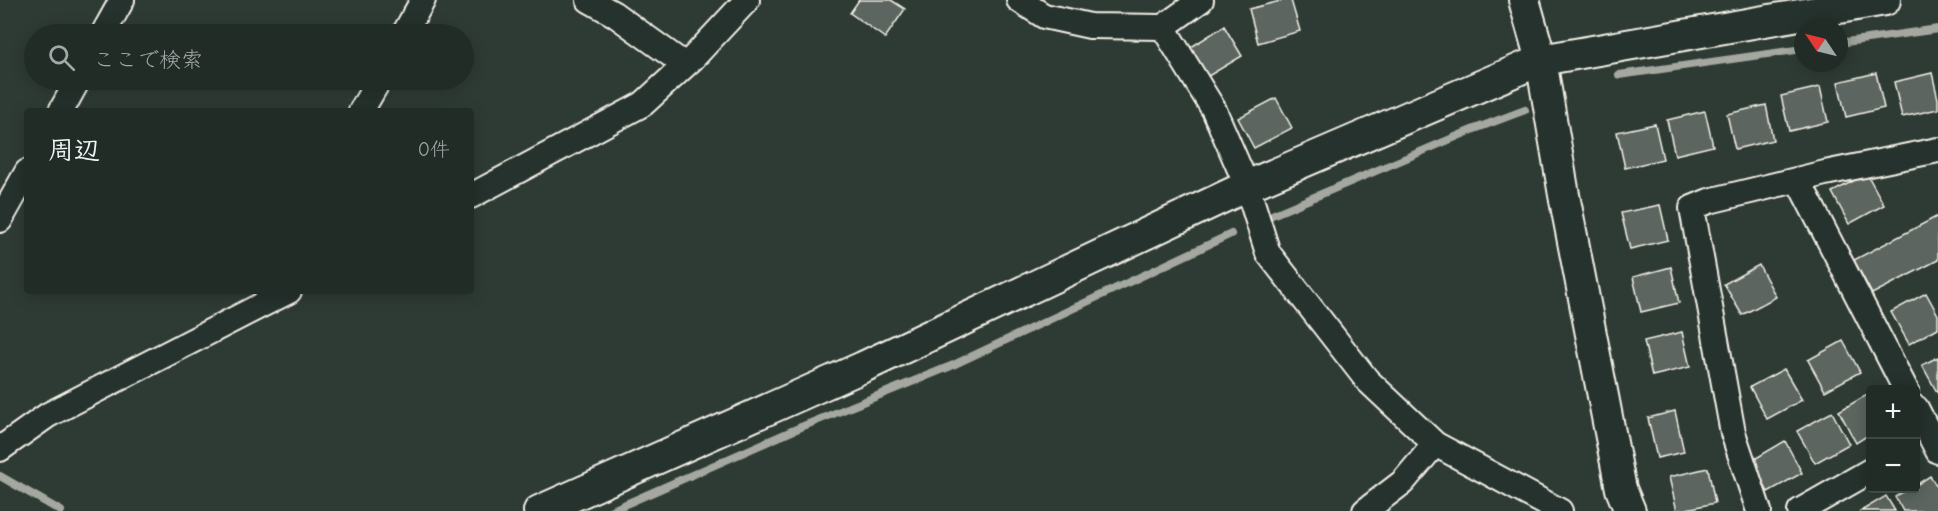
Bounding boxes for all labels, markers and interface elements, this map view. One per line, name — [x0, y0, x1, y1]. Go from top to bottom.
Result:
north arrow — [1794, 18, 1848, 72]
search box — [24, 24, 474, 90]
icon: search — [45, 41, 78, 74]
text: ここで検索 — [93, 47, 203, 73]
text: 周辺 — [48, 136, 100, 166]
text: 0件 — [418, 138, 450, 161]
map controls — [1866, 385, 1920, 493]
button: + — [1866, 385, 1920, 439]
button: − — [1866, 439, 1920, 493]

